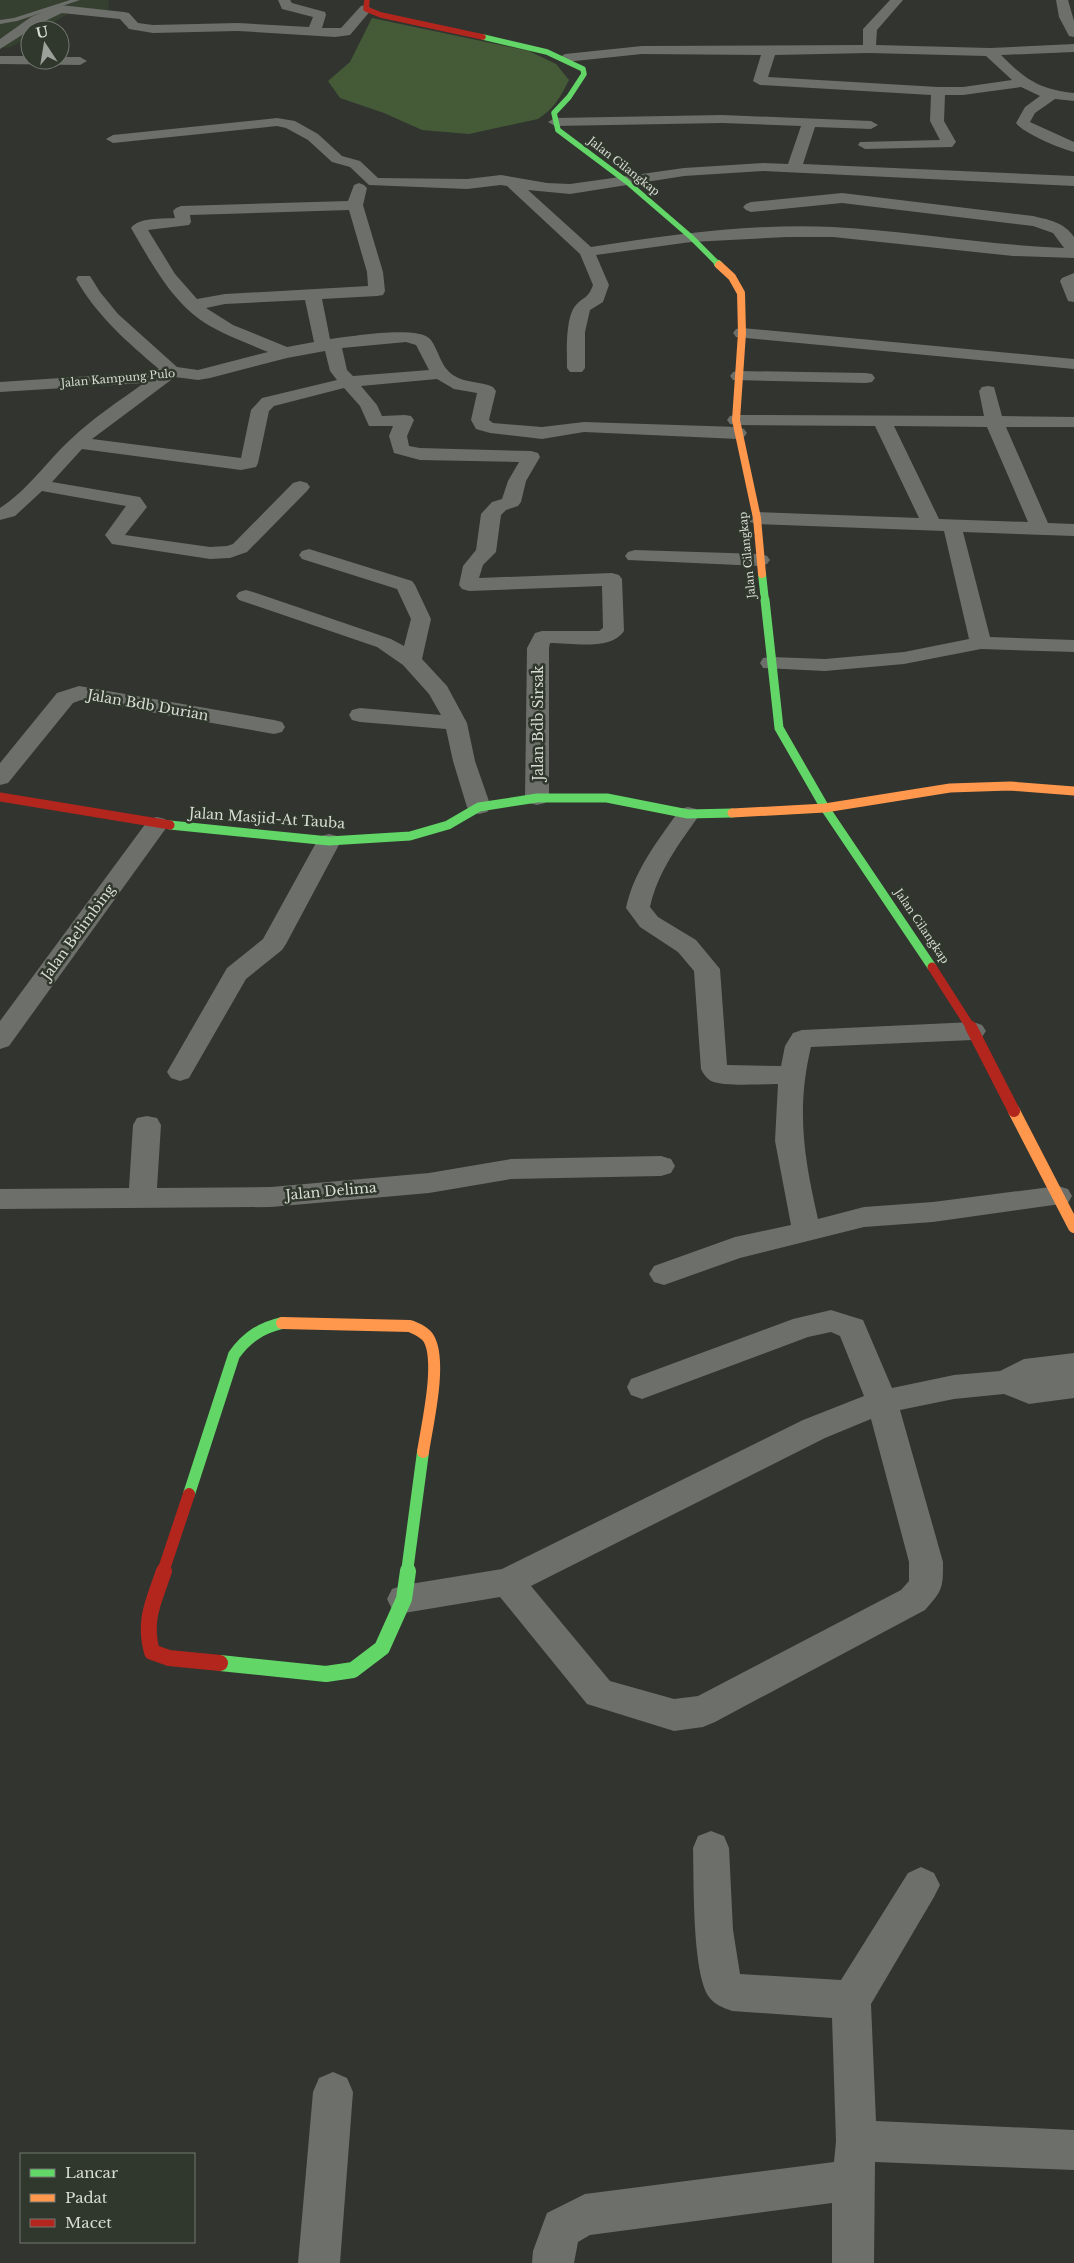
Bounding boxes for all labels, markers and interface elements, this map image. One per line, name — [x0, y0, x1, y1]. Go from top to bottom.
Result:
north arrow — [20, 20, 70, 70]
text: U — [34, 22, 51, 42]
street label: Jalan Cilangkap — [584, 132, 663, 198]
street label: Jalan Kampung Pulo — [58, 366, 176, 390]
street label: Jalan Cilangkap — [735, 511, 759, 601]
street label: Jalan Bdb Sirsak — [529, 665, 547, 783]
street label: Jalan Bdb Durian — [84, 685, 210, 725]
street label: Jalan Masjid-At Tauba — [186, 803, 346, 832]
street label: Jalan Belimbing — [36, 880, 119, 985]
street label: Jalan Cilangkap — [891, 884, 952, 966]
street label: Jalan Delima — [283, 1178, 377, 1204]
legend — [20, 2153, 195, 2243]
text: Lancar — [65, 2163, 119, 2182]
text: Padat — [65, 2188, 108, 2207]
text: Macet — [65, 2213, 112, 2232]

